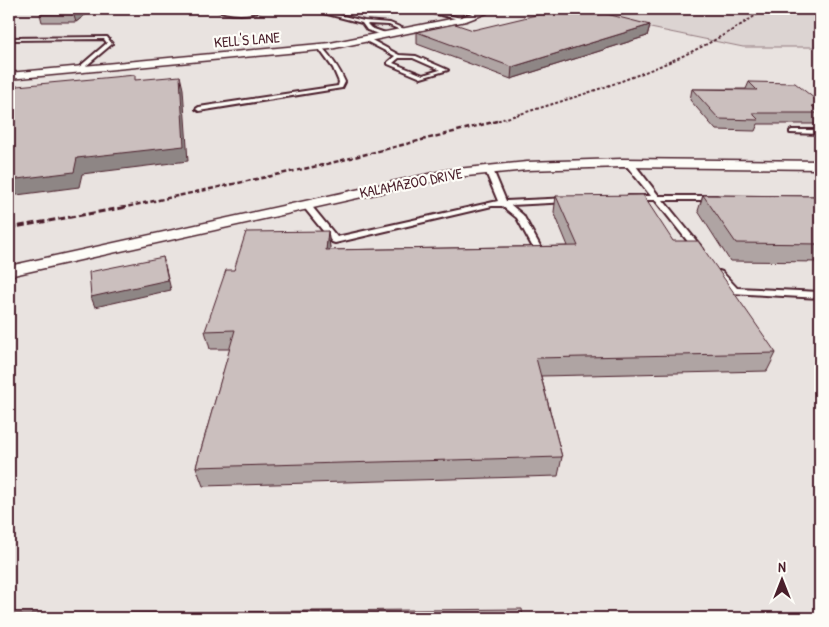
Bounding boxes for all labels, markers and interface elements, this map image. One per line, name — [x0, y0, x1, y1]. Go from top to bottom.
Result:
street label: KELL'S LANE — [213, 26, 281, 53]
street label: KALAMAZOO DRIVE — [358, 162, 465, 203]
north arrow — [756, 554, 806, 604]
text: N — [778, 557, 786, 576]

